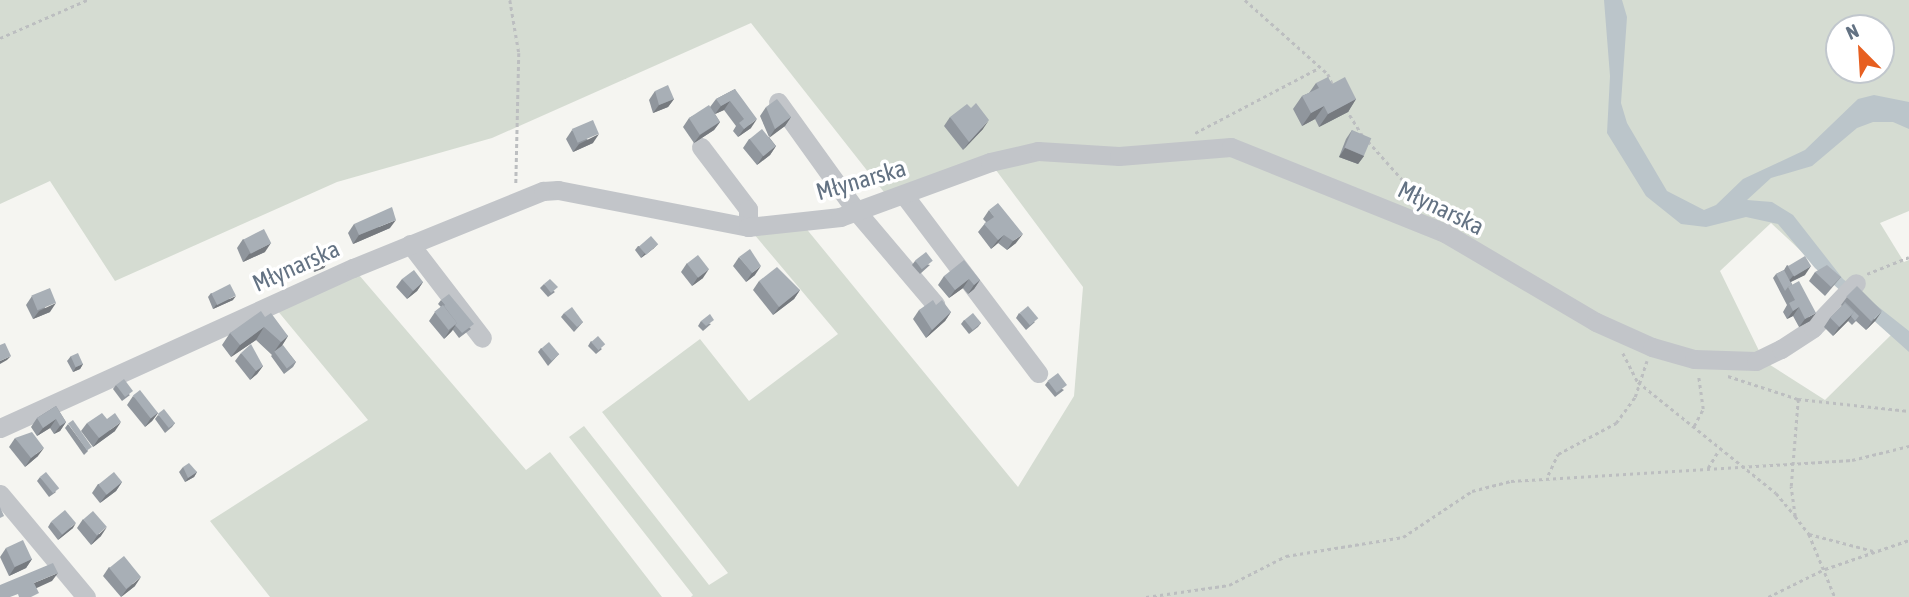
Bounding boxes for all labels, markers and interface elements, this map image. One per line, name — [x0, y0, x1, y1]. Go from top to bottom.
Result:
north arrow — [1825, 14, 1895, 84]
text: N — [1843, 19, 1862, 44]
street label: Młynarska — [813, 153, 909, 207]
street label: Młynarska — [1393, 175, 1489, 241]
street label: Młynarska — [248, 234, 344, 298]

